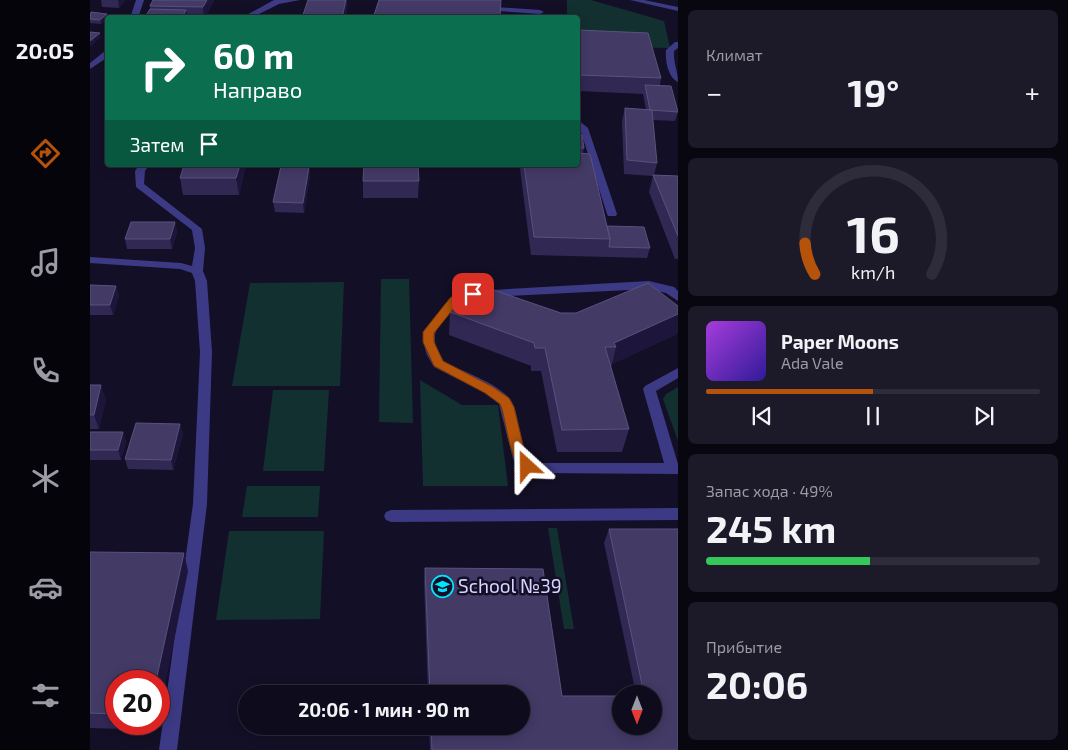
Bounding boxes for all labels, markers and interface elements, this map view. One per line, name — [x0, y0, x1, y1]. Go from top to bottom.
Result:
text: 60 m — [213, 34, 294, 76]
icon: right — [130, 35, 195, 100]
text: 20:05 — [16, 37, 74, 63]
text: Климат — [706, 45, 763, 64]
text: 19° — [848, 69, 899, 115]
text: − — [706, 75, 722, 109]
text: + — [1025, 75, 1040, 109]
text: Направо — [213, 76, 302, 102]
icon: arrive — [195, 130, 223, 158]
text: Затем — [130, 133, 185, 156]
icon: directions — [28, 136, 63, 171]
text: 16 — [846, 201, 900, 263]
icon: music — [28, 245, 63, 280]
text: km/h — [851, 261, 895, 283]
pin — [452, 273, 494, 315]
icon: arrive — [459, 280, 487, 308]
text: Paper Moons — [781, 330, 899, 353]
icon: phone — [28, 353, 63, 388]
text: Ada Vale — [781, 353, 844, 372]
icon: previous — [748, 402, 776, 430]
icon: pause — [859, 402, 887, 430]
icon: next — [970, 402, 998, 430]
position arrow — [500, 439, 552, 491]
icon: climate — [28, 461, 63, 496]
text: Запас хода · 49% — [706, 481, 833, 500]
text: 245 km — [706, 505, 836, 551]
icon: car — [28, 570, 63, 605]
school or university icon: School №39 — [430, 574, 454, 598]
place label: School №39 — [458, 574, 562, 597]
text: Прибытие — [706, 637, 782, 656]
text: 20:06 — [706, 661, 808, 707]
speed limit sign: 20 — [105, 670, 170, 735]
icon: filters — [28, 678, 63, 713]
north arrow — [612, 685, 662, 735]
map controls — [612, 685, 662, 735]
text: 20:06 · 1 мин · 90 m — [298, 698, 470, 721]

